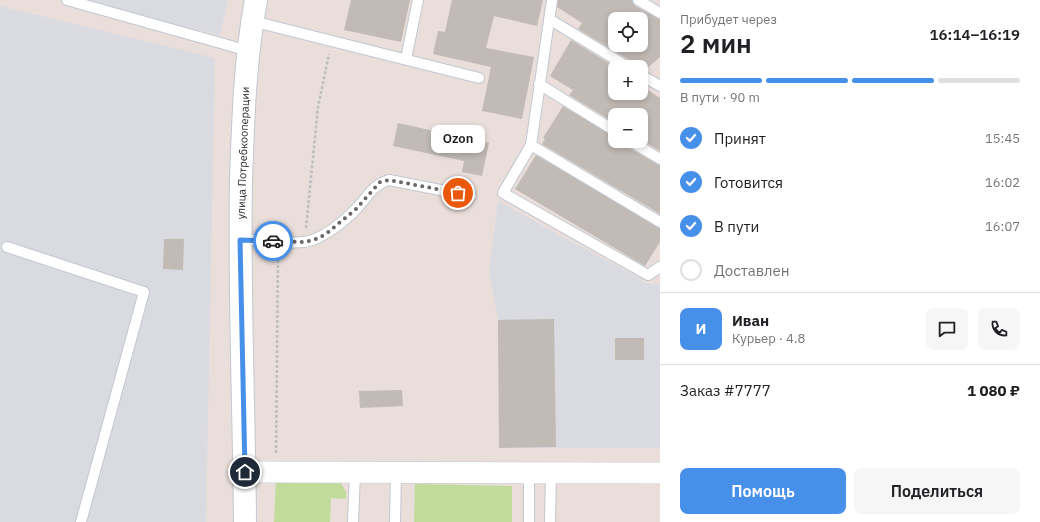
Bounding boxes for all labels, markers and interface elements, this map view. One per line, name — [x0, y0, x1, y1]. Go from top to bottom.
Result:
text: Прибудет через — [680, 11, 777, 28]
map controls — [608, 12, 648, 148]
button: locate — [608, 12, 648, 52]
text: 16:14–16:19 — [930, 25, 1020, 44]
text: 2 мин — [680, 26, 752, 60]
button: + — [608, 60, 648, 100]
street label: улица Потребкооперации — [234, 86, 252, 220]
text: В пути · 90 m — [680, 89, 760, 106]
button: − — [608, 108, 648, 148]
callout: Ozon — [431, 125, 485, 153]
icon: check — [680, 127, 702, 149]
text: Принят — [714, 129, 766, 148]
text: Ozon — [443, 130, 473, 147]
text: 15:45 — [985, 130, 1020, 147]
icon: check — [680, 171, 702, 193]
text: Готовится — [714, 173, 783, 192]
text: 16:02 — [985, 174, 1020, 191]
pin — [441, 176, 475, 210]
icon: bag — [447, 182, 469, 204]
icon: check — [680, 215, 702, 237]
text: В пути — [714, 217, 759, 236]
text: 16:07 — [985, 218, 1020, 235]
courier — [253, 221, 293, 261]
icon: car — [262, 230, 284, 252]
text: Доставлен — [714, 261, 790, 280]
button: chat — [926, 308, 968, 350]
button: phone — [978, 308, 1020, 350]
text: Иван — [732, 311, 769, 330]
text: И — [696, 319, 706, 338]
text: Курьер · 4.8 — [732, 330, 805, 347]
text: Заказ #7777 — [680, 381, 771, 400]
text: 1 080 ₽ — [967, 381, 1020, 400]
pin — [228, 455, 262, 489]
icon: home — [234, 461, 256, 483]
button: Помощь — [680, 468, 846, 514]
button: Поделиться — [854, 468, 1020, 514]

